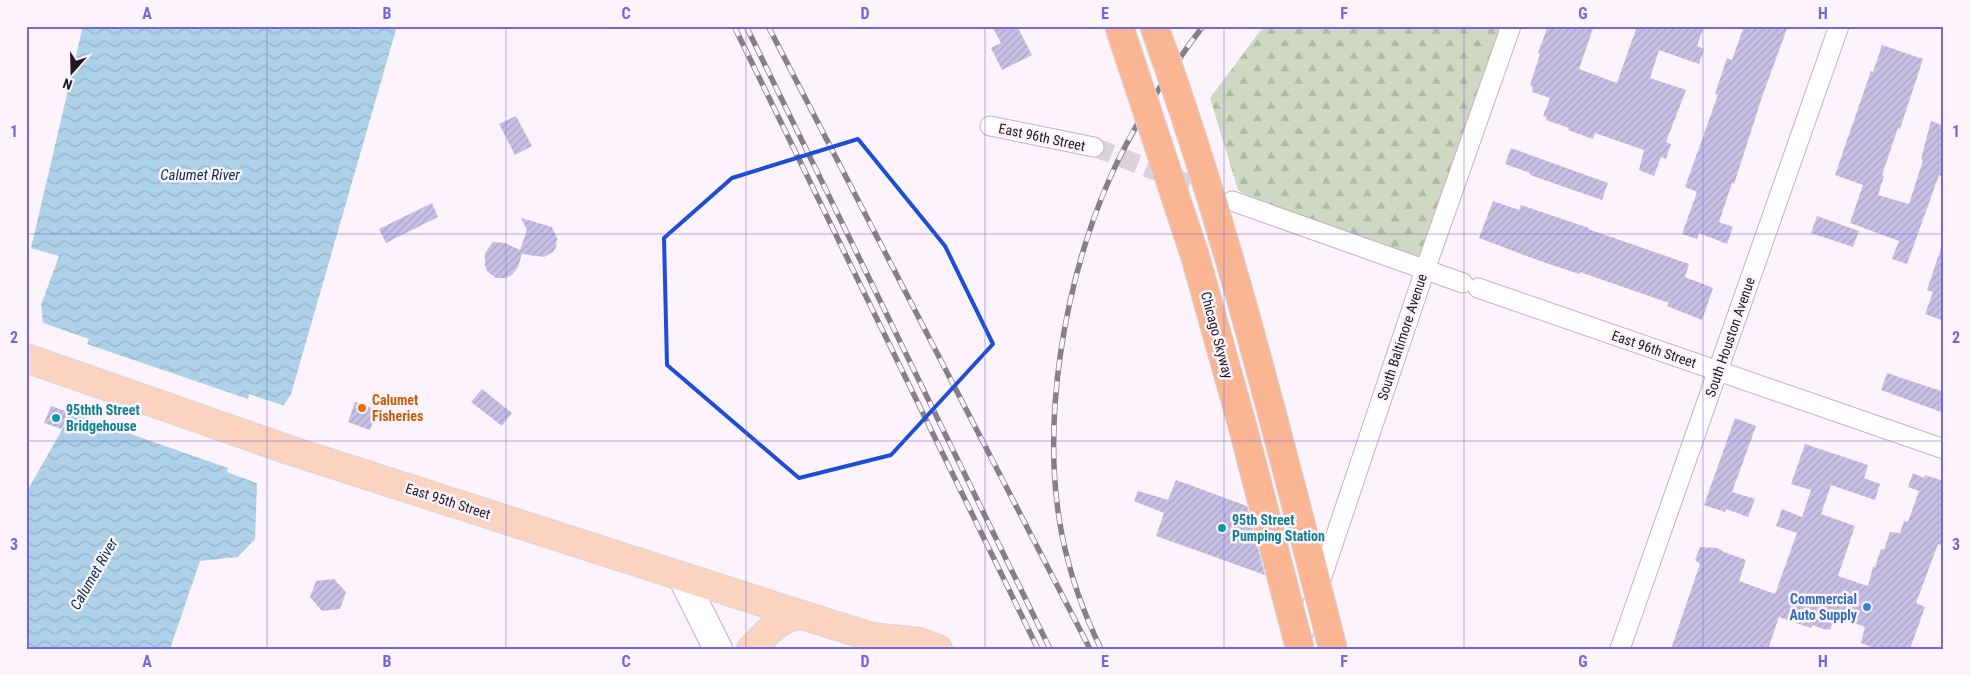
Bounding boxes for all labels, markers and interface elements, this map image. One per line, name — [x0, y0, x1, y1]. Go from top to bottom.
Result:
text: A — [142, 4, 152, 23]
text: B — [383, 4, 392, 23]
text: C — [621, 4, 631, 23]
text: D — [860, 4, 870, 23]
text: E — [1101, 4, 1109, 23]
text: F — [1340, 4, 1348, 23]
text: G — [1578, 4, 1588, 23]
text: H — [1818, 4, 1828, 23]
north arrow — [48, 48, 98, 98]
text: N — [61, 75, 74, 93]
street label: East 96th Street — [997, 120, 1087, 154]
text: 1 — [10, 122, 18, 141]
text: 1 — [1952, 122, 1960, 141]
water label: Calumet River — [160, 166, 240, 184]
street label: South Baltimore Avenue — [1374, 271, 1430, 402]
street label: South Houston Avenue — [1702, 275, 1758, 399]
street label: Chicago Skyway — [1198, 290, 1236, 380]
street label: East 96th Street — [1610, 327, 1698, 371]
text: 2 — [10, 328, 18, 347]
text: 2 — [1952, 328, 1960, 347]
place label: Calumet Fisheries — [372, 392, 423, 424]
place label: 95thth Street Bridgehouse — [66, 402, 140, 434]
marker: Calumet Fisheries — [356, 402, 368, 414]
marker: 95thth Street Bridgehouse — [50, 412, 62, 424]
street label: East 95th Street — [404, 480, 492, 522]
place label: 95th Street Pumping Station — [1232, 512, 1325, 544]
marker: 95th Street Pumping Station — [1216, 522, 1228, 534]
text: 3 — [10, 535, 18, 554]
water label: Calumet River — [66, 535, 122, 613]
text: 3 — [1952, 535, 1960, 554]
place label: Commercial Auto Supply — [1789, 591, 1858, 623]
marker: Commercial Auto Supply — [1861, 601, 1873, 613]
text: A — [142, 652, 152, 671]
text: B — [383, 652, 392, 671]
text: C — [621, 652, 631, 671]
text: D — [860, 652, 870, 671]
text: E — [1101, 652, 1109, 671]
text: F — [1340, 652, 1348, 671]
text: G — [1578, 652, 1588, 671]
text: H — [1818, 652, 1828, 671]

